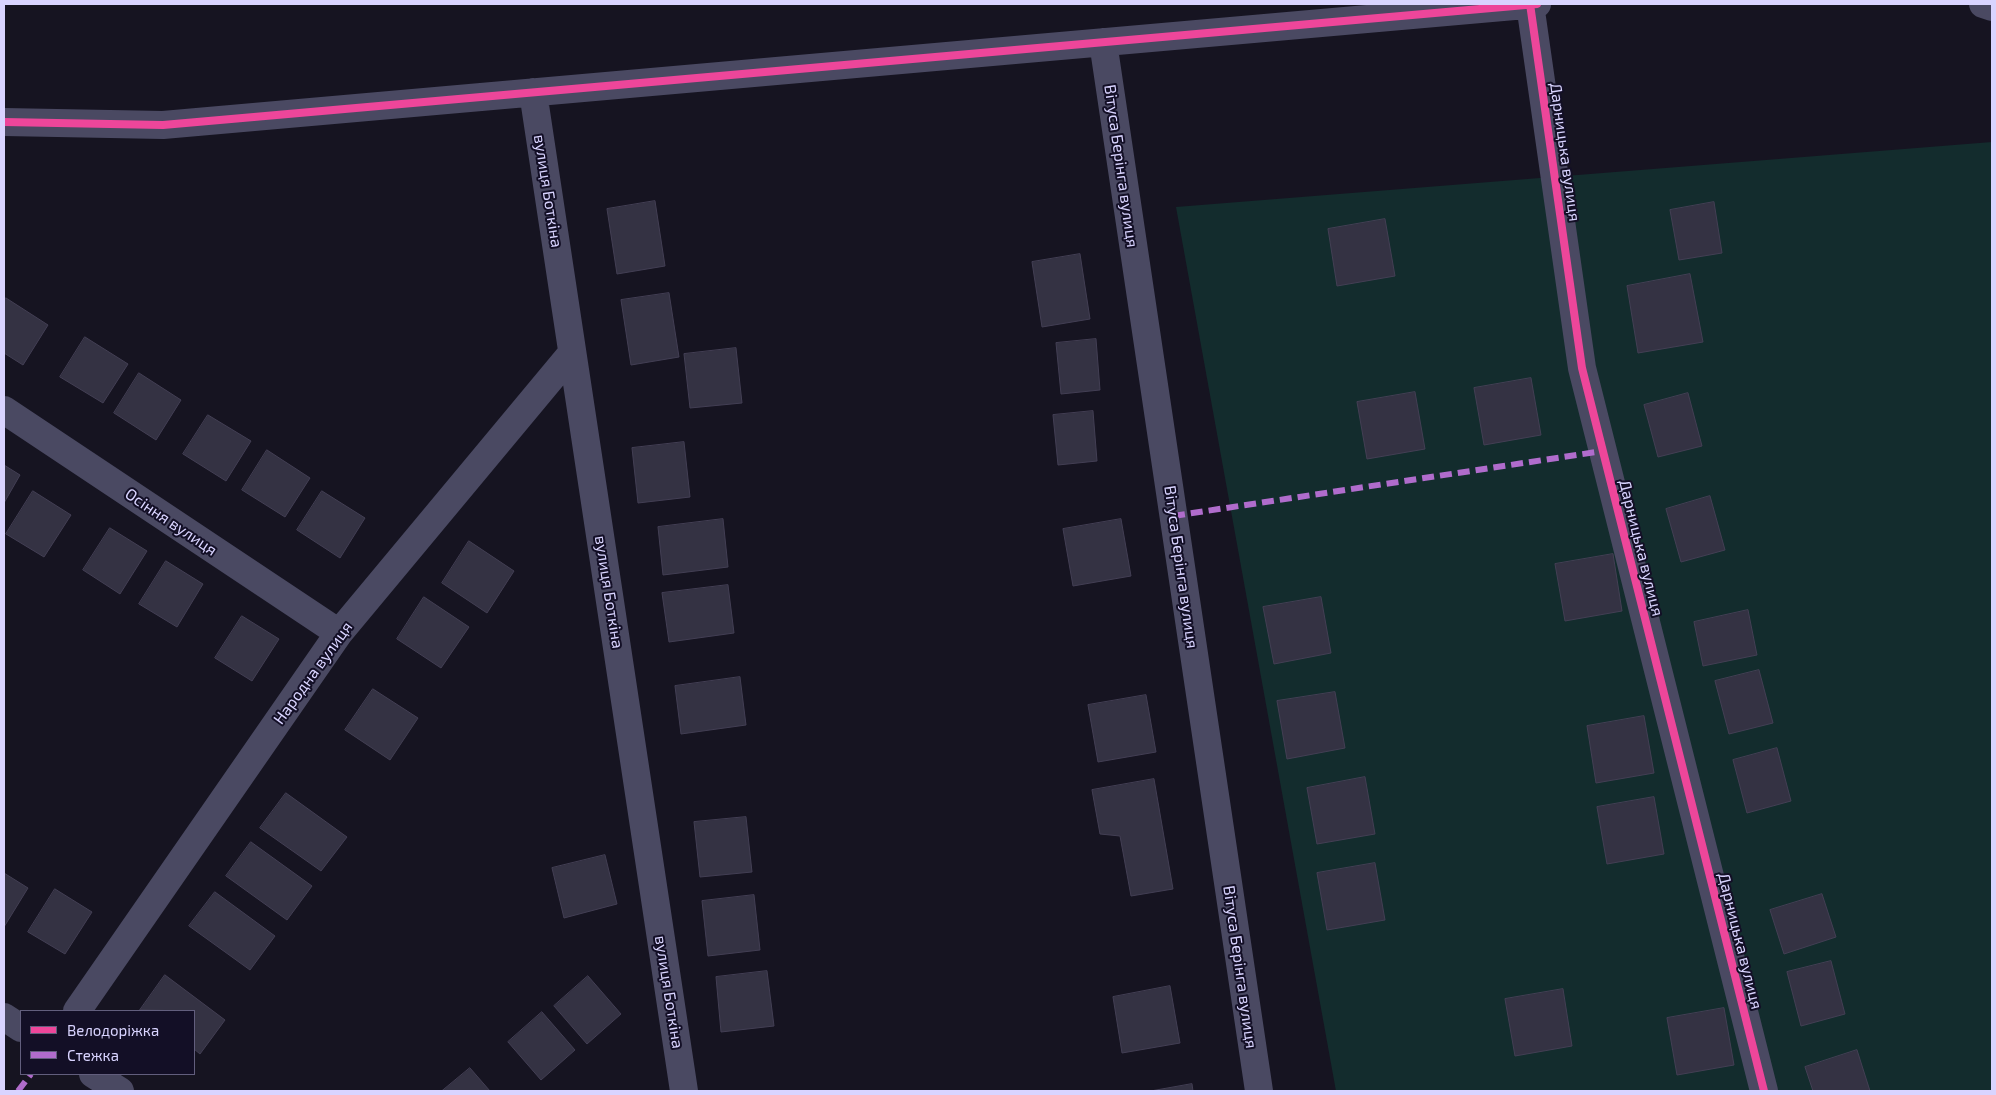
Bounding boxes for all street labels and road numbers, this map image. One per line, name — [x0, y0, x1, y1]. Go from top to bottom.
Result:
street label: Дарницька вулиця — [1546, 81, 1584, 223]
street label: Вітуса Берінга вулиця — [1100, 83, 1142, 249]
street label: вулиця Боткіна — [530, 133, 566, 249]
street label: Дарницька вулиця — [1615, 478, 1667, 618]
street label: Осіння вулиця — [121, 484, 221, 560]
street label: Вітуса Берінга вулиця — [1160, 484, 1202, 650]
street label: вулиця Боткіна — [591, 534, 627, 650]
street label: Народна вулиця — [269, 618, 357, 728]
street label: Дарницька вулиця — [1714, 871, 1766, 1011]
street label: Вітуса Берінга вулиця — [1219, 884, 1261, 1050]
street label: вулиця Боткіна — [651, 934, 687, 1050]

